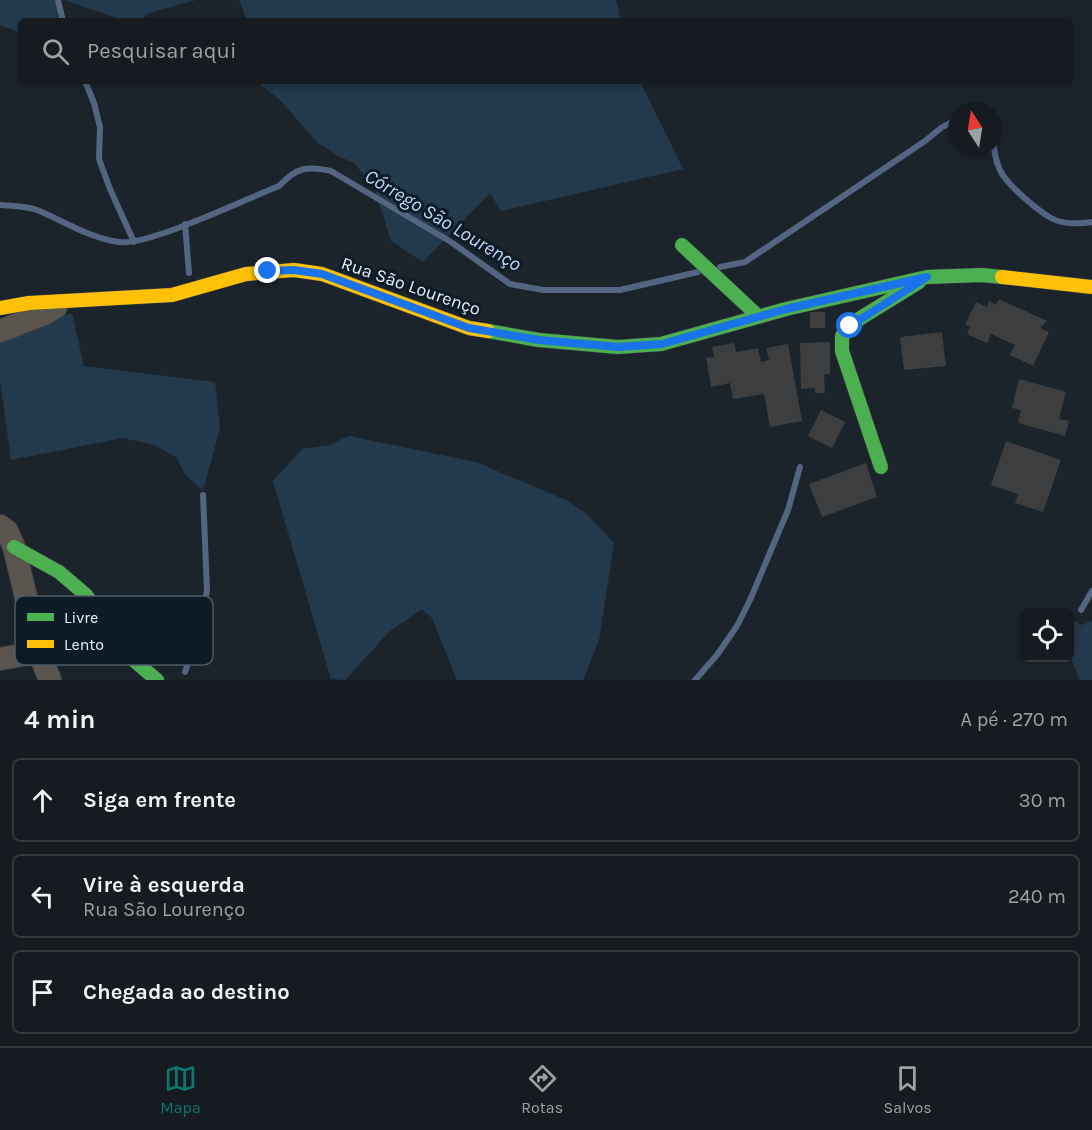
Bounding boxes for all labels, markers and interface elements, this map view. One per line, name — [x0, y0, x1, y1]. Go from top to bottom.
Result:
search box — [18, 18, 1074, 84]
icon: search — [39, 35, 72, 68]
text: Pesquisar aqui — [87, 38, 236, 64]
north arrow — [948, 102, 1002, 156]
water label: Córrego São Lourenço — [361, 164, 526, 276]
street label: Rua São Lourenço — [338, 252, 484, 320]
route end — [254, 257, 280, 283]
route start — [836, 312, 862, 338]
legend — [15, 596, 213, 665]
text: Livre — [64, 608, 98, 627]
map controls — [1020, 608, 1074, 662]
button: locate — [1020, 608, 1074, 662]
text: Lento — [64, 635, 104, 654]
text: 4 min — [24, 704, 95, 735]
text: A pé · 270 m — [960, 708, 1068, 731]
icon: ahead — [26, 784, 59, 817]
text: Siga em frente — [83, 787, 236, 813]
text: 30 m — [1019, 789, 1066, 812]
text: Vire à esquerda — [83, 872, 245, 898]
icon: left — [26, 880, 59, 913]
text: 240 m — [1008, 885, 1066, 908]
text: Rua São Lourenço — [83, 898, 245, 921]
icon: arrive — [26, 976, 59, 1009]
text: Chegada ao destino — [83, 979, 290, 1005]
tab: Mapa — [160, 1062, 201, 1117]
tab: Rotas — [521, 1062, 563, 1117]
tab: Salvos — [884, 1062, 932, 1117]

